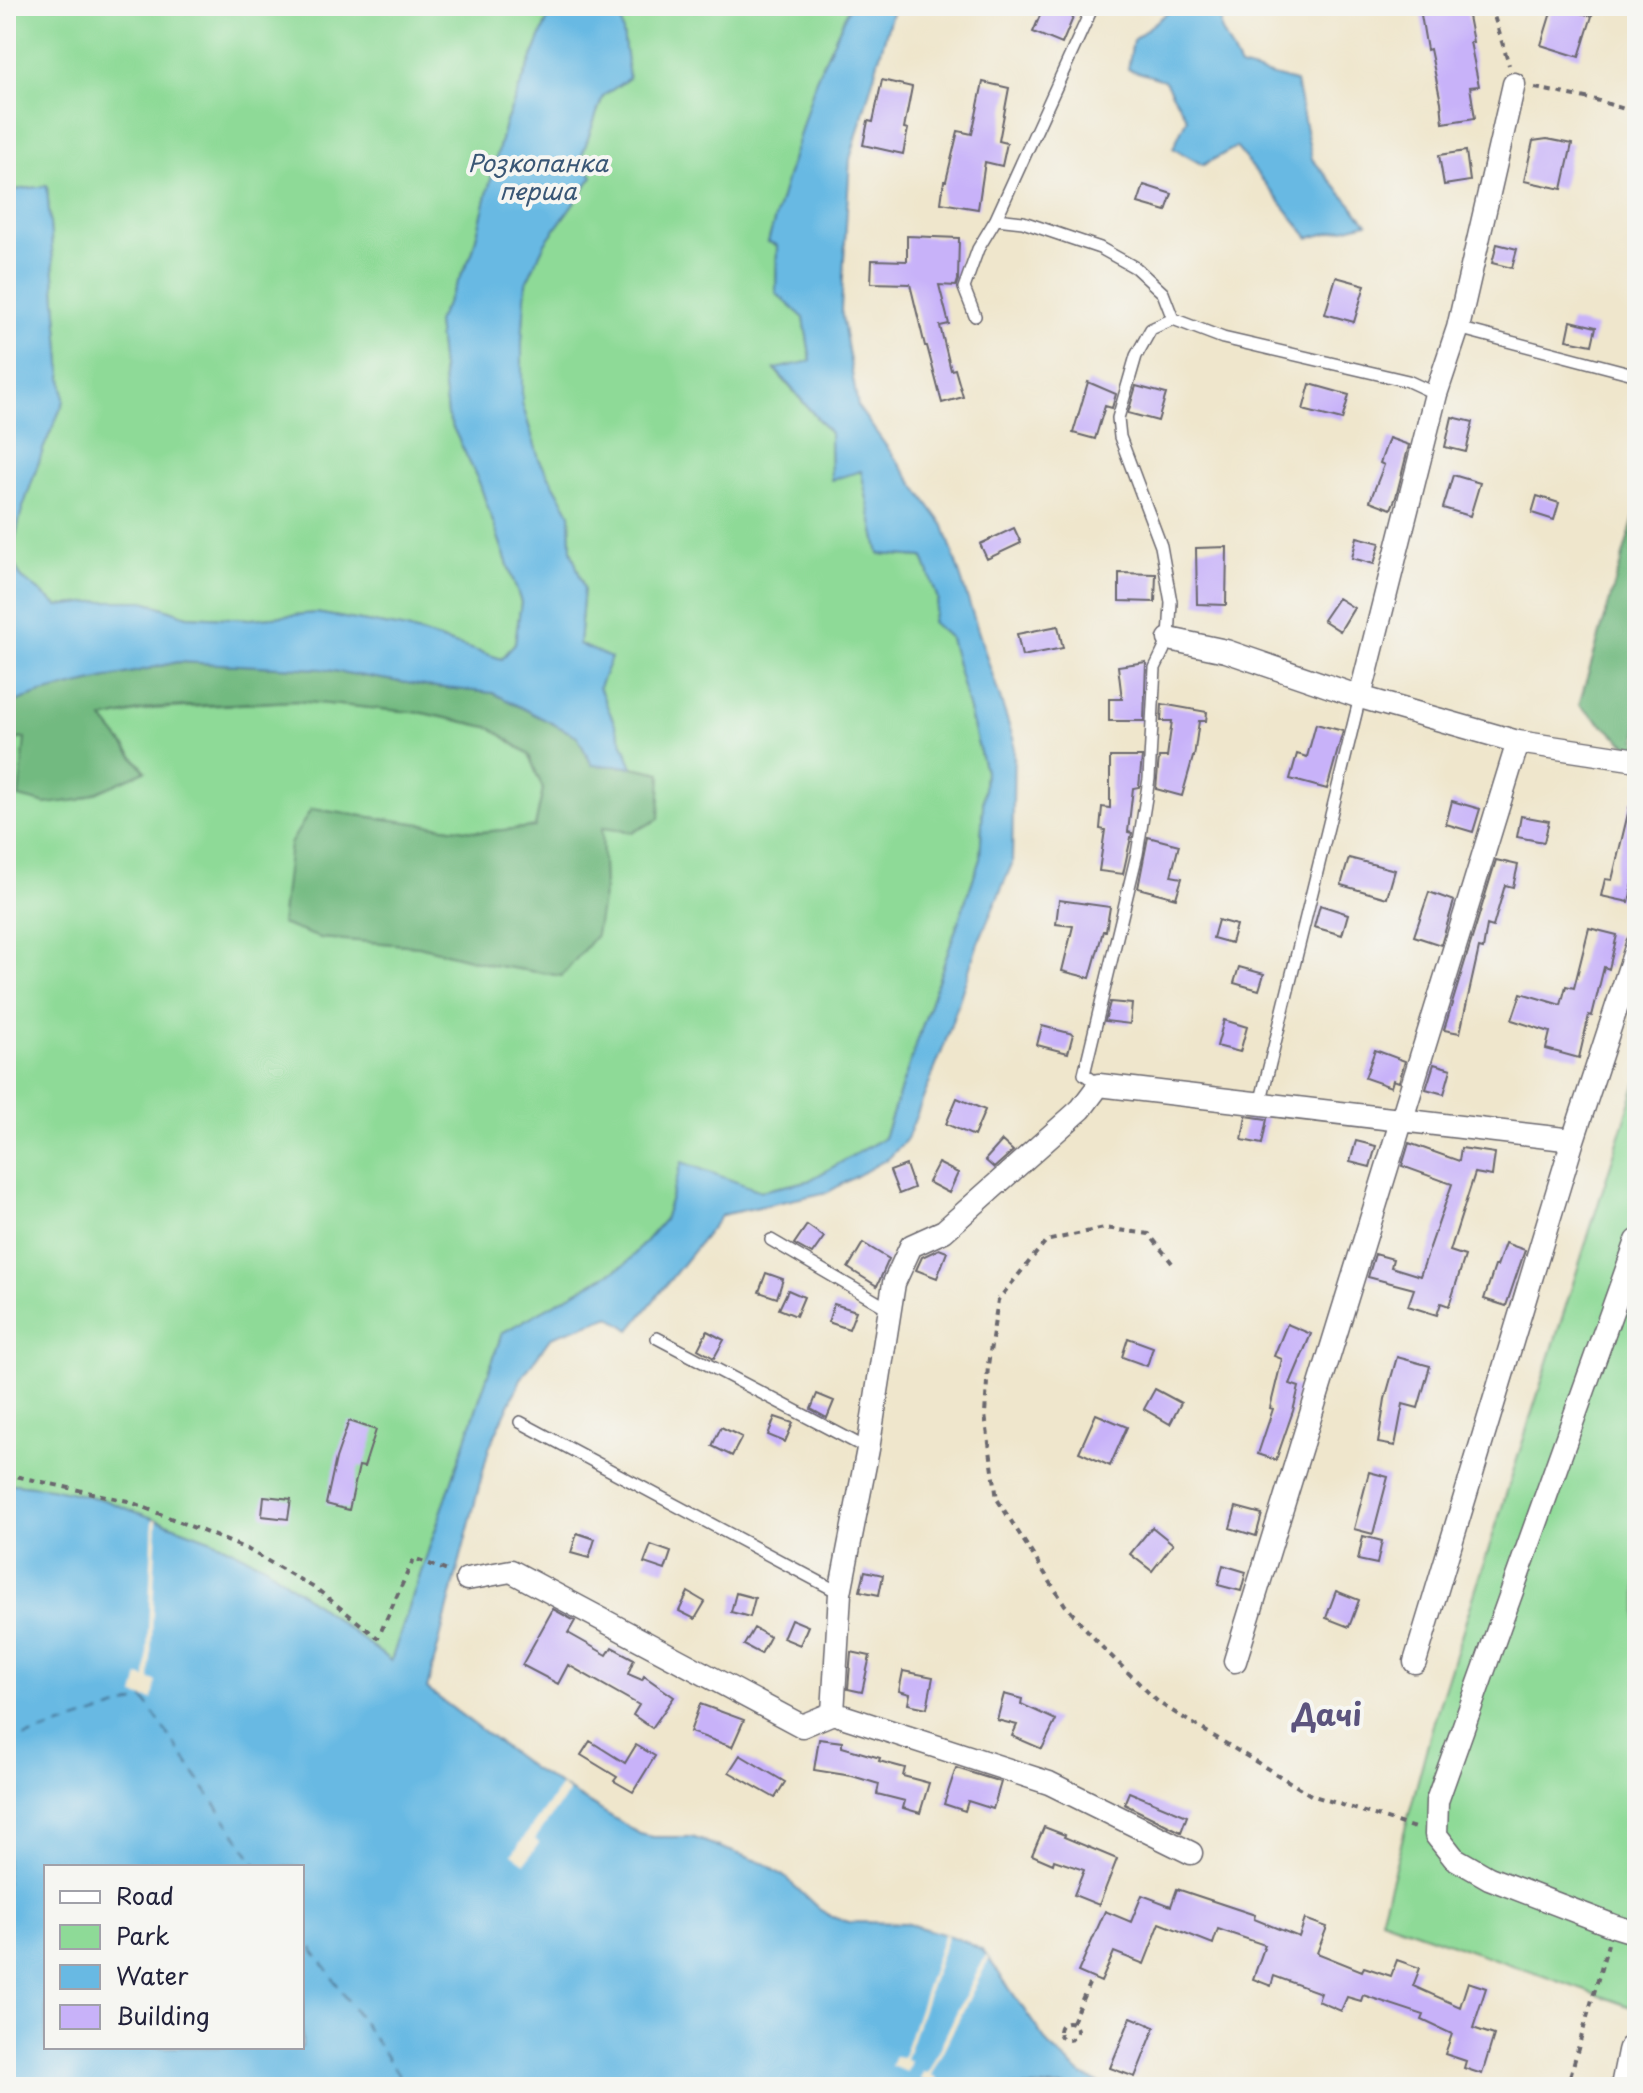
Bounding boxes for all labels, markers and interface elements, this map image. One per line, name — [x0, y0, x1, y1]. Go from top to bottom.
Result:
water label: Розкопанка перша — [468, 144, 609, 208]
district label: Дачі — [1291, 1691, 1362, 1736]
legend — [44, 1865, 304, 2049]
text: Road — [116, 1877, 174, 1913]
text: Park — [116, 1917, 170, 1953]
text: Water — [116, 1957, 189, 1993]
text: Building — [116, 1997, 210, 2033]

